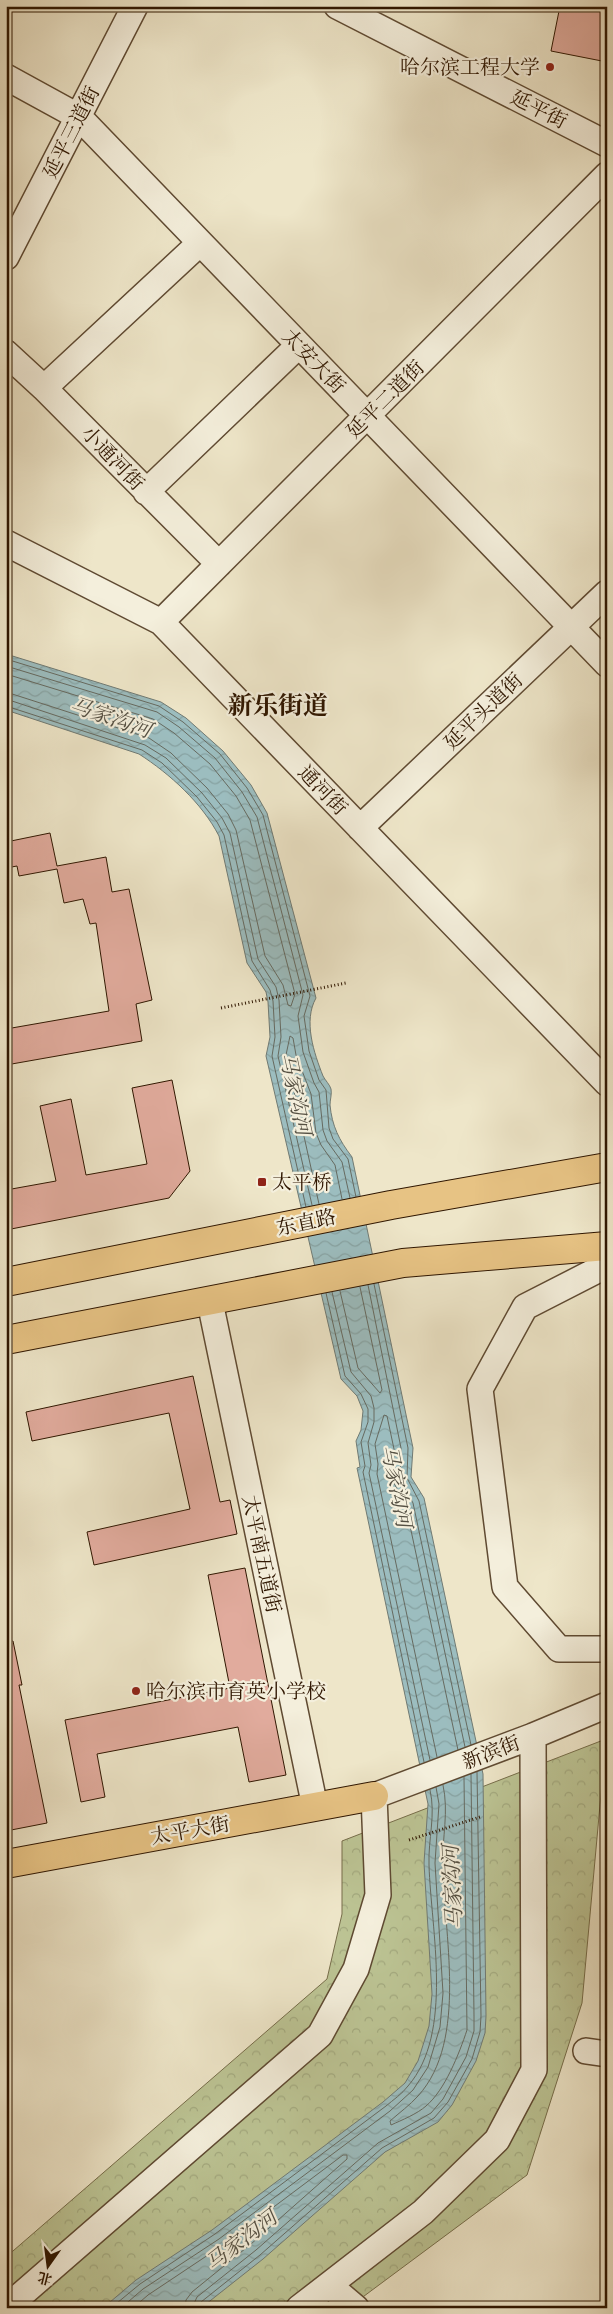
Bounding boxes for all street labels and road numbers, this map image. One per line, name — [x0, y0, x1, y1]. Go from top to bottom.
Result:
street label: 延平三道街 — [37, 82, 105, 182]
street label: 延平街 — [506, 84, 572, 134]
street label: 太安大街 — [277, 323, 351, 399]
street label: 延平二道街 — [340, 354, 430, 444]
street label: 小通河街 — [76, 420, 150, 496]
street label: 延平头道街 — [438, 667, 528, 755]
street label: 通河街 — [293, 759, 353, 821]
street label: 东直路 — [274, 1203, 338, 1241]
street label: 太平南五道街 — [237, 1493, 287, 1615]
street label: 新滨街 — [458, 1729, 524, 1775]
street label: 太平大街 — [148, 1810, 232, 1850]

